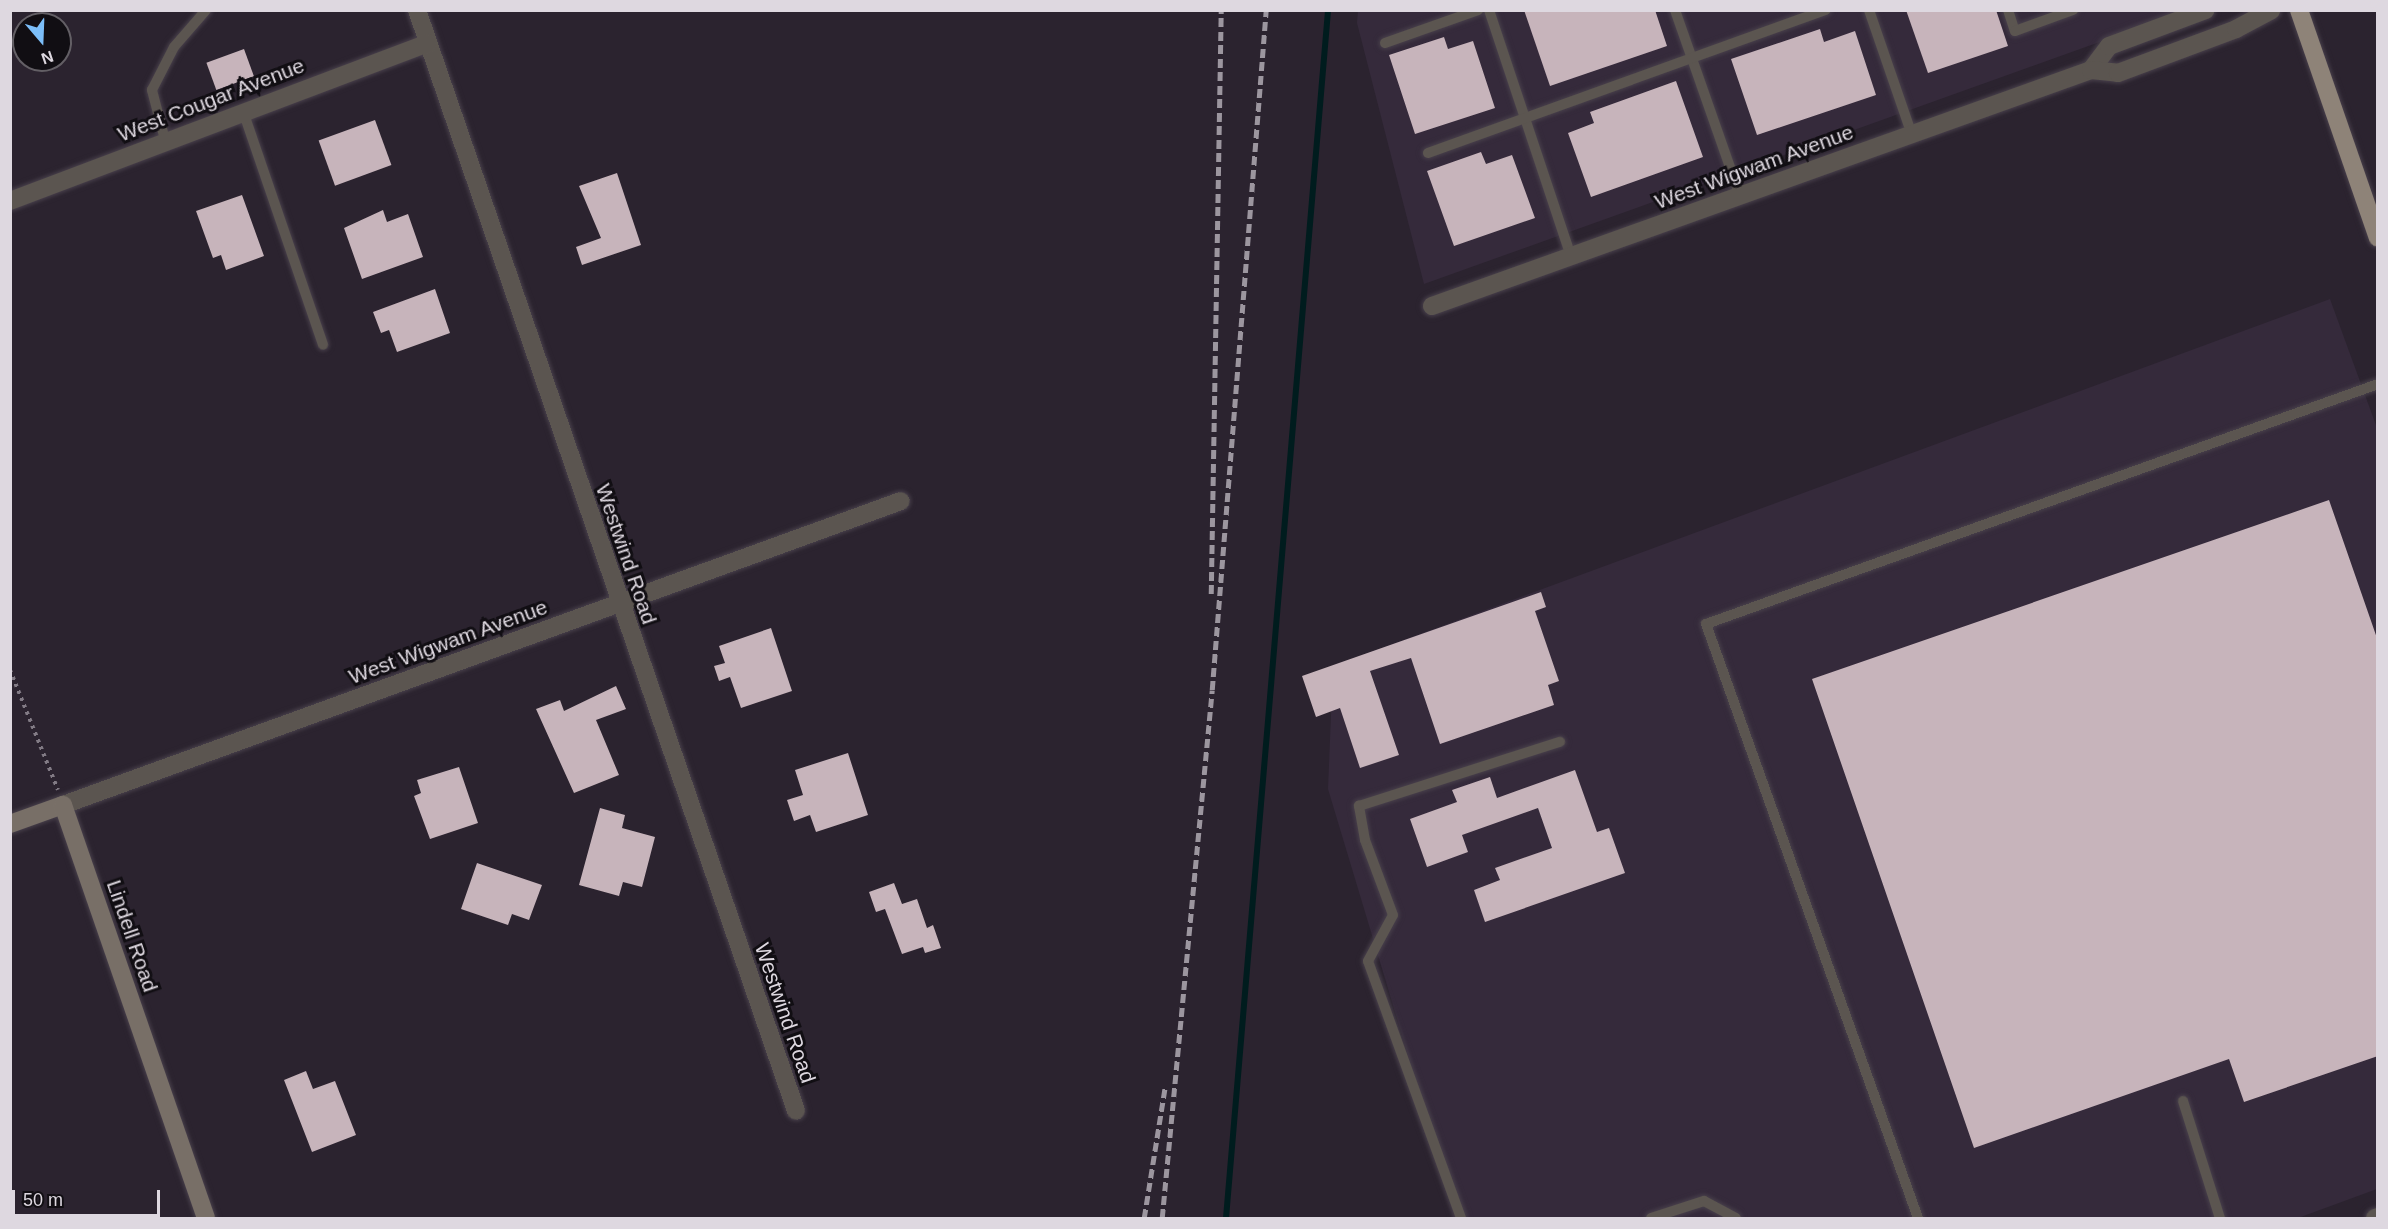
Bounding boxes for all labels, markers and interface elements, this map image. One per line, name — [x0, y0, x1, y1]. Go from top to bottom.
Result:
north arrow — [12, 12, 72, 72]
text: N — [39, 48, 56, 68]
street label: West Cougar Avenue — [114, 53, 308, 147]
street label: West Wigwam Avenue — [1651, 119, 1857, 215]
street label: Westwind Road — [590, 481, 662, 627]
street label: West Wigwam Avenue — [345, 594, 551, 690]
street label: Lindell Road — [101, 877, 163, 995]
street label: Westwind Road — [749, 940, 821, 1086]
scale bar — [15, 1178, 164, 1216]
text: 50 m — [23, 1190, 63, 1210]

